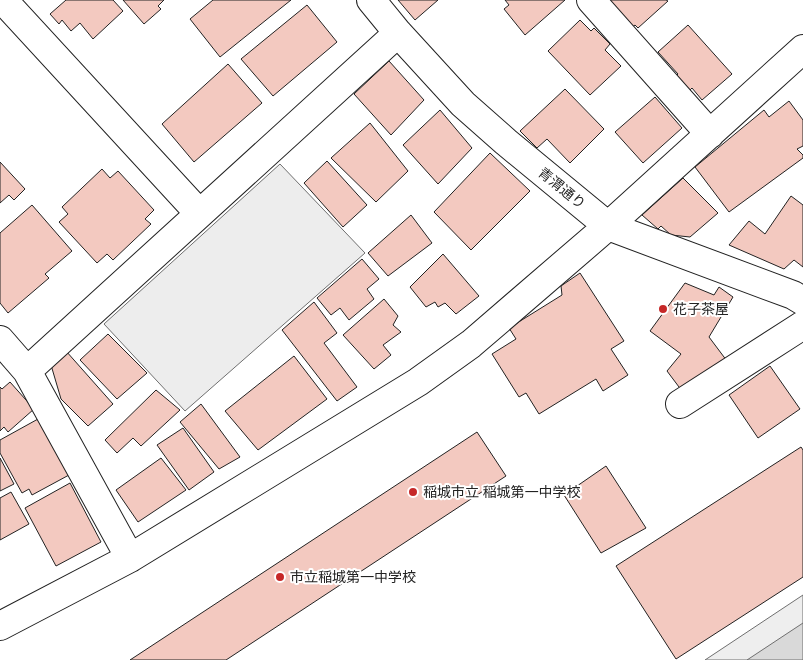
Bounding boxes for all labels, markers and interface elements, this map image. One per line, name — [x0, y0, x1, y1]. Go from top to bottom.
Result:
street label: 青渭通り — [535, 164, 589, 212]
place label: 花子茶屋 — [673, 301, 729, 317]
marker: 花子茶屋 — [657, 303, 669, 315]
place label: 稲城市立 稲城第一中学校 — [423, 484, 580, 500]
marker: 稲城市立 稲城第一中学校 — [407, 486, 419, 498]
place label: 市立稲城第一中学校 — [290, 569, 416, 585]
marker: 市立稲城第一中学校 — [274, 571, 286, 583]

